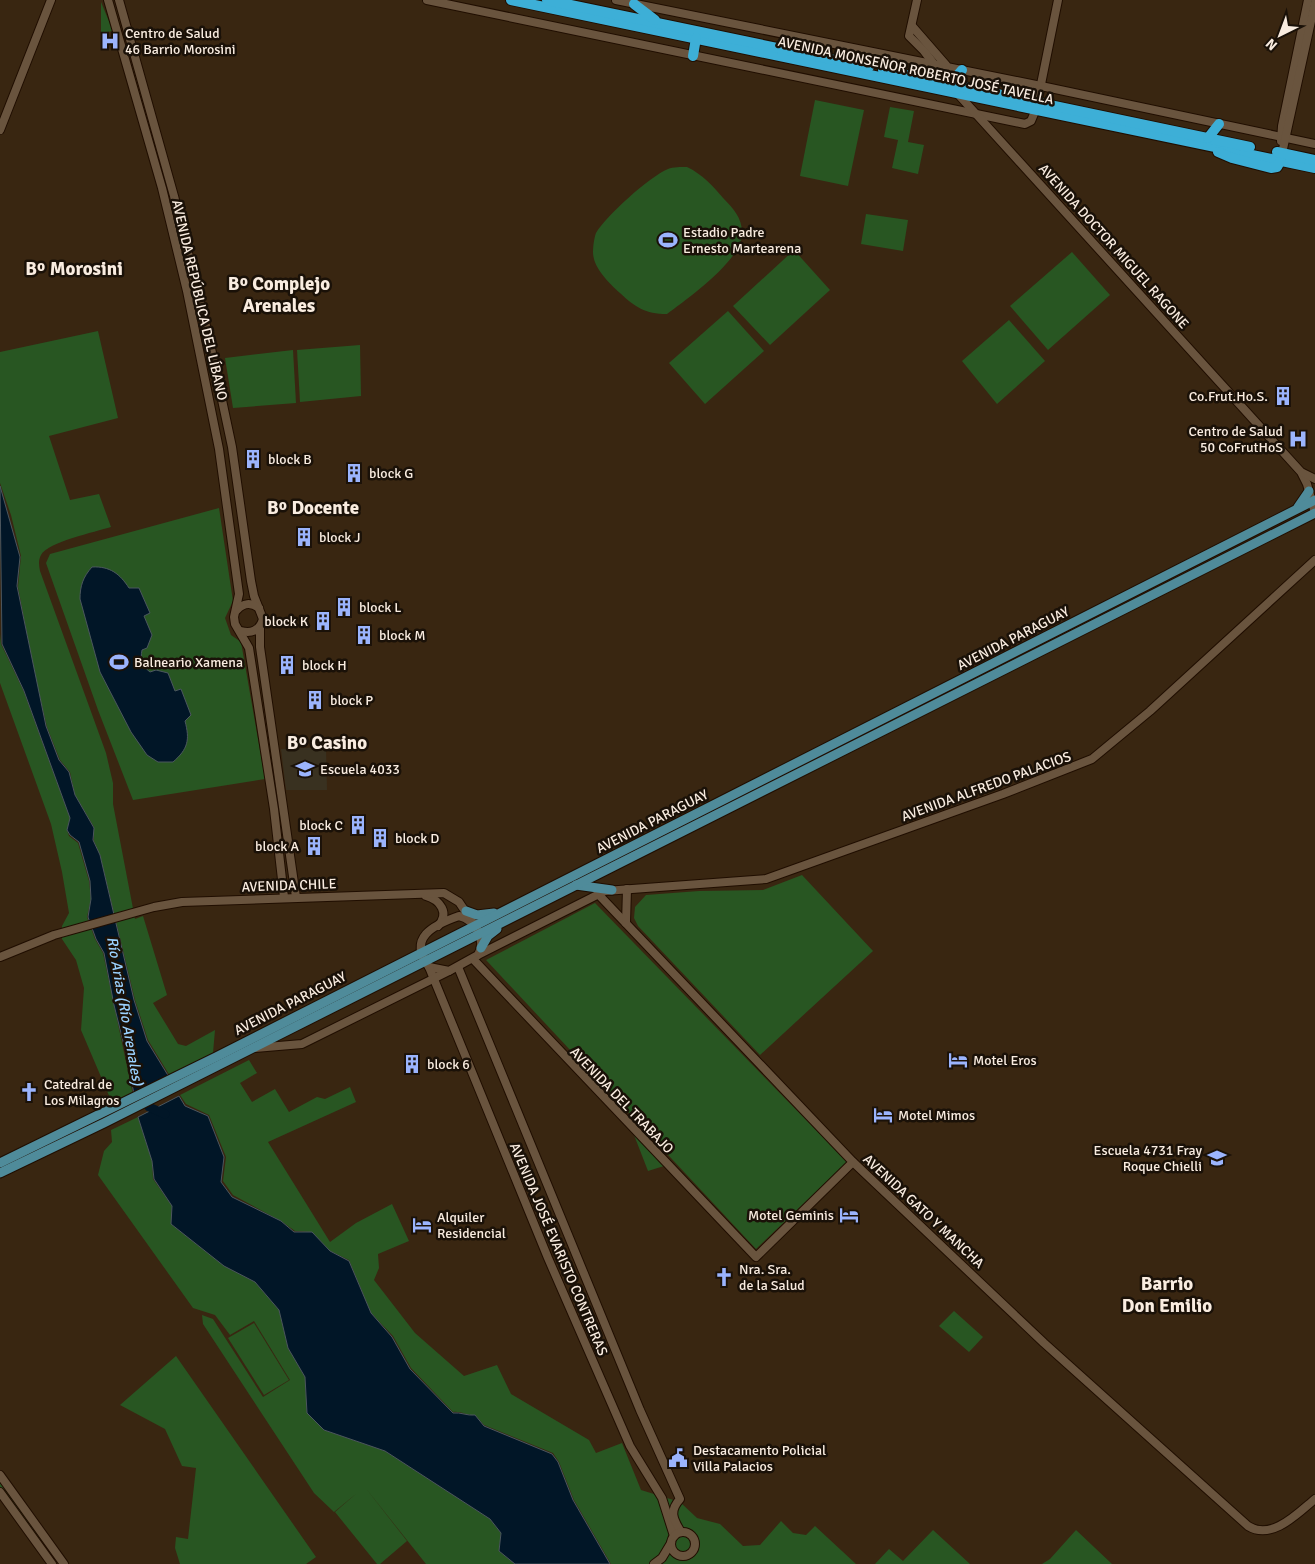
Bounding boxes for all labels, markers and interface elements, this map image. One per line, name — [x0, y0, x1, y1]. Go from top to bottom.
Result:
north arrow — [1255, 10, 1305, 60]
place label: Centro de Salud 46 Barrio Morosini — [125, 25, 236, 58]
hospital icon: Centro de Salud 46 Barrio Morosini — [99, 30, 121, 52]
street label: AVENIDA MONSEÑOR ROBERTO JOSÉ TAVELLA — [776, 33, 1056, 108]
text: N — [1262, 35, 1281, 54]
street label: AVENIDA DOCTOR MIGUEL RAGONE — [1035, 160, 1192, 332]
street label: AVENIDA REPÚBLICA DEL LÍBANO — [168, 198, 231, 402]
place label: Estadio Padre Ernesto Martearena — [683, 224, 801, 257]
sports icon: Estadio Padre Ernesto Martearena — [657, 229, 679, 251]
district label: Bº Morosini — [25, 257, 123, 281]
district label: Bº Complejo Arenales — [228, 272, 330, 318]
building icon: Co.Frut.Ho.S. — [1272, 385, 1294, 407]
place label: Co.Frut.Ho.S. — [1189, 388, 1268, 405]
place label: Centro de Salud 50 CoFrutHoS — [1188, 423, 1283, 456]
hospital icon: Centro de Salud 50 CoFrutHoS — [1287, 428, 1309, 450]
building icon: block B — [242, 448, 264, 470]
place label: block B — [268, 451, 312, 468]
building icon: block G — [343, 462, 365, 484]
place label: block G — [369, 465, 413, 482]
district label: Bº Docente — [267, 496, 359, 520]
building icon: block J — [293, 526, 315, 548]
place label: block J — [319, 529, 361, 546]
building icon: block L — [333, 596, 355, 618]
place label: block L — [359, 599, 402, 616]
street label: AVENIDA PARAGUAY — [954, 603, 1072, 674]
building icon: block K — [312, 610, 334, 632]
place label: block K — [264, 613, 309, 630]
building icon: block M — [353, 624, 375, 646]
place label: block M — [379, 627, 426, 644]
sports icon: Balneario Xamena — [108, 651, 130, 673]
place label: Balneario Xamena — [134, 654, 243, 671]
building icon: block H — [276, 654, 298, 676]
place label: block H — [302, 657, 347, 674]
building icon: block P — [304, 689, 326, 711]
place label: block P — [330, 692, 373, 709]
district label: Bº Casino — [287, 731, 367, 755]
street label: AVENIDA ALFREDO PALACIOS — [899, 748, 1074, 825]
school or university icon: Escuela 4033 — [294, 758, 316, 780]
place label: Escuela 4033 — [320, 761, 400, 778]
street label: AVENIDA PARAGUAY — [593, 786, 711, 857]
building icon: block C — [347, 814, 369, 836]
place label: block C — [299, 817, 343, 834]
building icon: block D — [369, 827, 391, 849]
place label: block D — [395, 830, 439, 847]
building icon: block A — [303, 835, 325, 857]
place label: block A — [255, 838, 299, 855]
street label: AVENIDA CHILE — [241, 875, 337, 896]
water label: Río Arias (Río Arenales) — [103, 935, 147, 1088]
street label: AVENIDA PARAGUAY — [231, 968, 349, 1039]
street label: AVENIDA DEL TRABAJO — [566, 1043, 677, 1157]
hotel icon: Motel Eros — [947, 1049, 969, 1071]
place label: Motel Eros — [973, 1052, 1037, 1069]
building icon: block 6 — [401, 1053, 423, 1075]
place label: block 6 — [427, 1056, 470, 1073]
place label: Catedral de Los Milagros — [44, 1076, 119, 1109]
church icon: Catedral de Los Milagros — [18, 1081, 40, 1103]
hotel icon: Motel Mimos — [872, 1104, 894, 1126]
place label: Motel Mimos — [898, 1107, 975, 1124]
street label: AVENIDA JOSÉ EVARISTO CONTRERAS — [506, 1140, 611, 1358]
place label: Escuela 4731 Fray Roque Chielli — [1094, 1142, 1202, 1175]
school or university icon: Escuela 4731 Fray Roque Chielli — [1206, 1147, 1228, 1169]
street label: AVENIDA GATO Y MANCHA — [860, 1151, 988, 1272]
hotel icon: Motel Geminis — [838, 1204, 860, 1226]
place label: Motel Geminis — [748, 1207, 834, 1224]
place label: Alquiler Residencial — [437, 1209, 506, 1242]
hotel icon: Alquiler Residencial — [411, 1214, 433, 1236]
place label: Nra. Sra. de la Salud — [739, 1261, 805, 1294]
church icon: Nra. Sra. de la Salud — [713, 1266, 735, 1288]
district label: Barrio Don Emilio — [1122, 1272, 1212, 1318]
place label: Destacamento Policial Villa Palacios — [693, 1442, 826, 1475]
public building icon: Destacamento Policial Villa Palacios — [667, 1447, 689, 1469]

